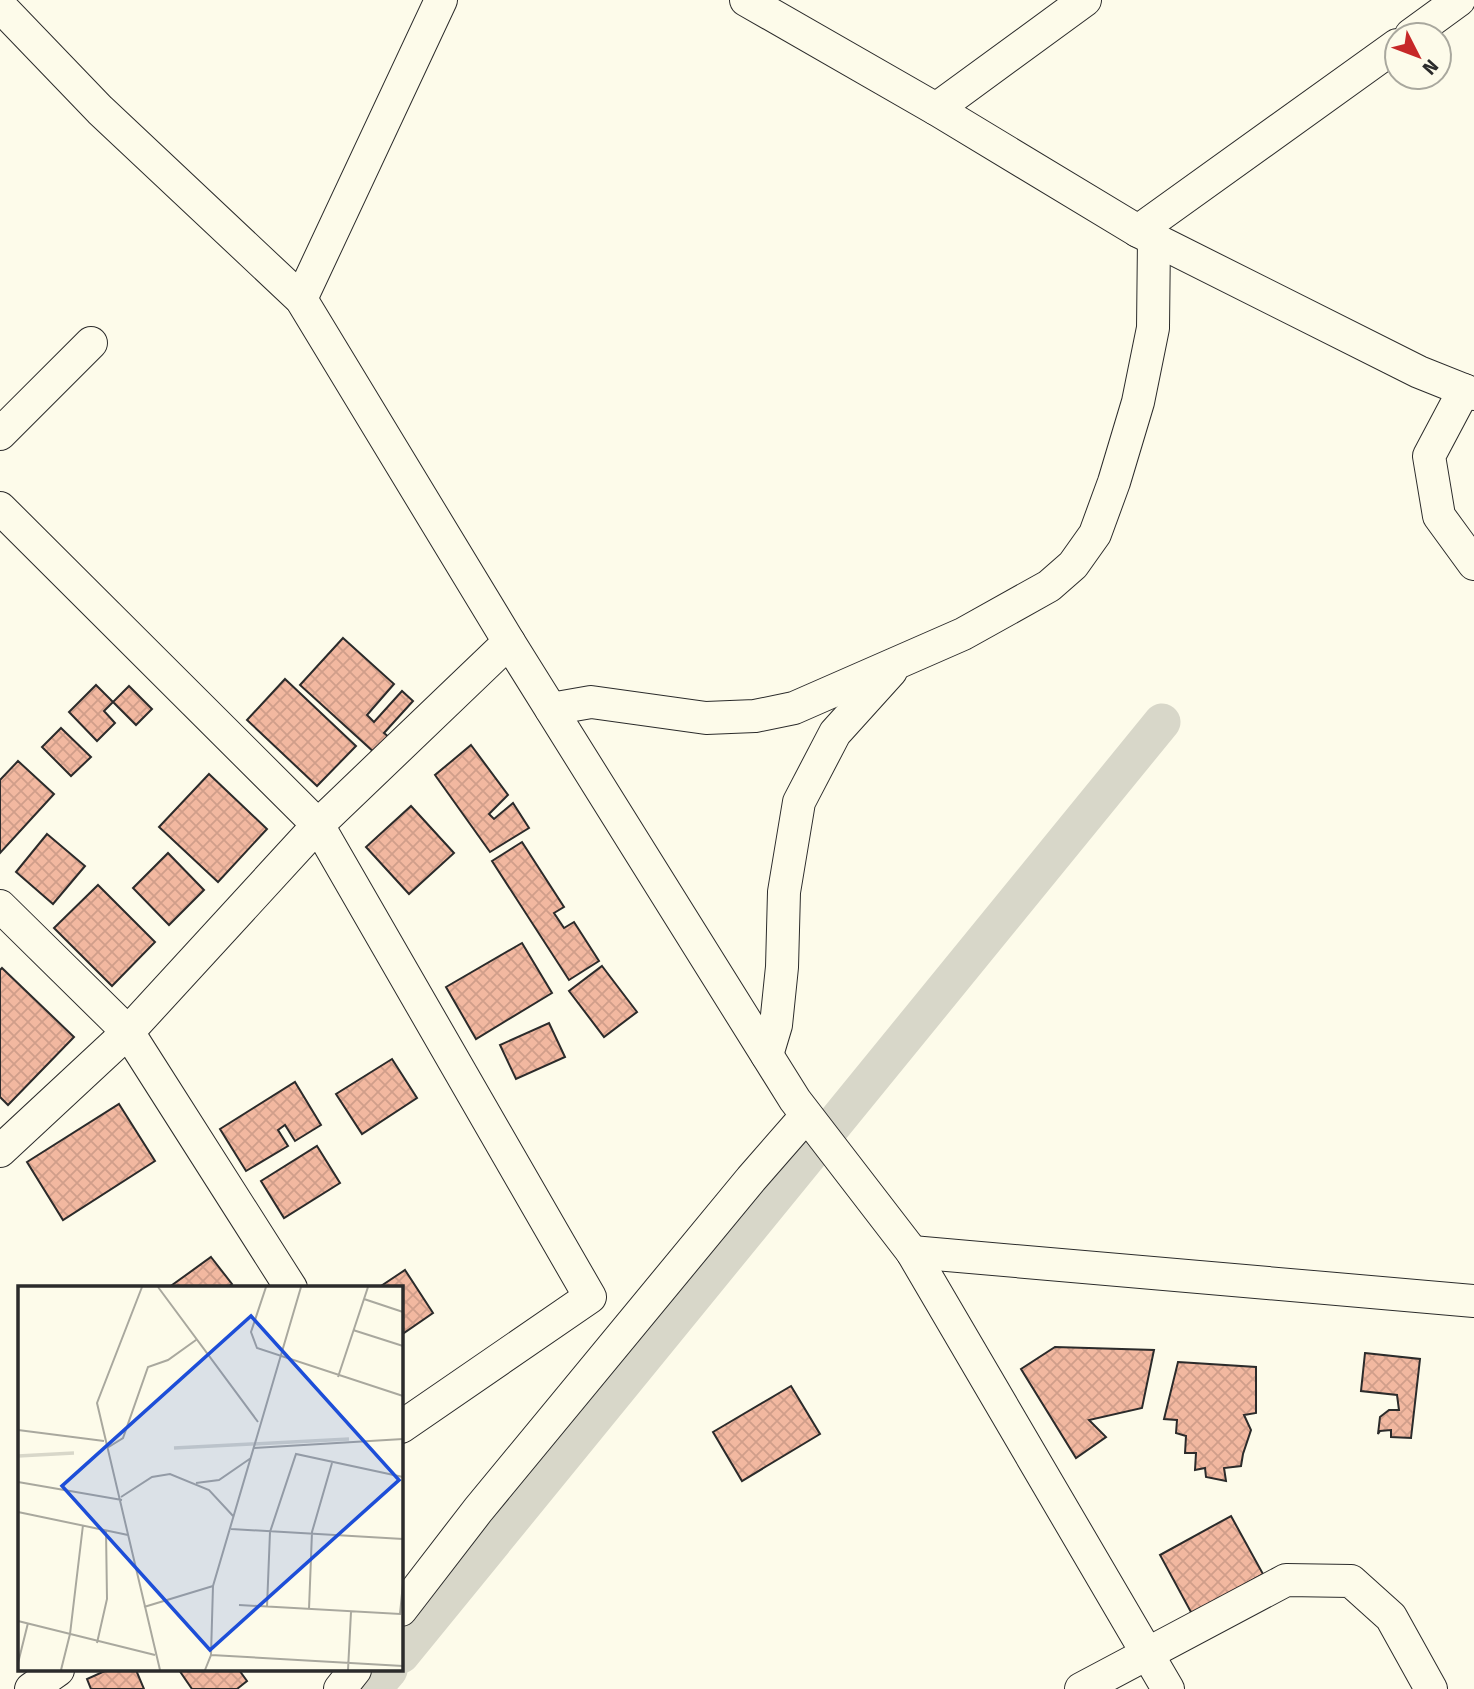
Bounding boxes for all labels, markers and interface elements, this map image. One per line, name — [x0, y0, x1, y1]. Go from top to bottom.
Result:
north arrow — [1383, 21, 1453, 91]
text: N — [1417, 55, 1443, 79]
inset map — [18, 1286, 402, 1672]

